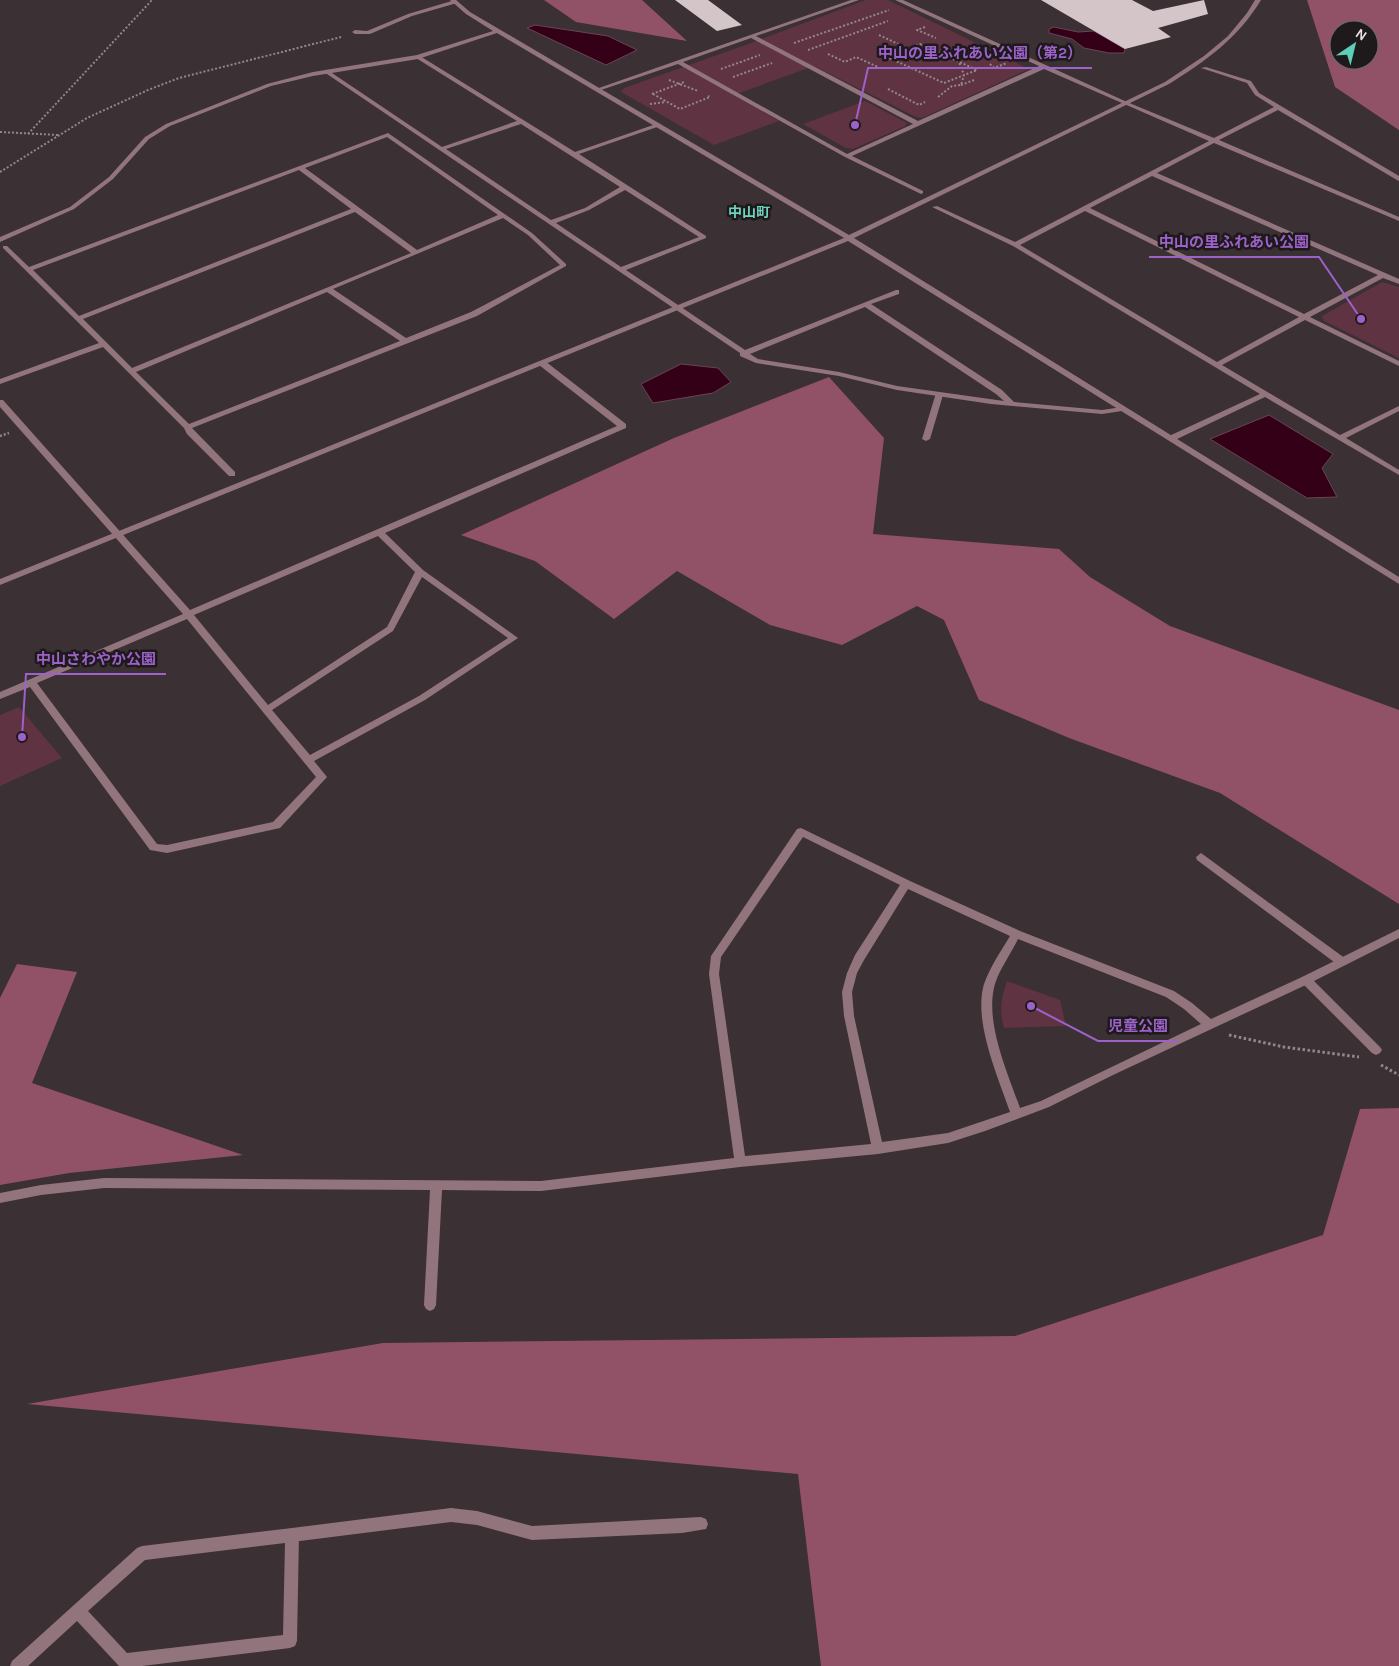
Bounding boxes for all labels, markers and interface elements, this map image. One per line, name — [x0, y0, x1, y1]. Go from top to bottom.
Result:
north arrow — [1329, 20, 1379, 70]
text: N — [1352, 25, 1370, 45]
callout: 中山の里ふれあい公園（第2） — [868, 38, 1092, 68]
text: 中山の里ふれあい公園（第2） — [878, 44, 1082, 62]
district label: 中山町 — [728, 204, 770, 221]
callout: 中山の里ふれあい公園 — [1149, 227, 1319, 257]
text: 中山の里ふれあい公園 — [1159, 233, 1309, 251]
callout: 中山さわやか公園 — [26, 644, 166, 674]
text: 中山さわやか公園 — [36, 650, 156, 668]
callout: 児童公園 — [1098, 1011, 1178, 1041]
text: 児童公園 — [1108, 1017, 1168, 1035]

